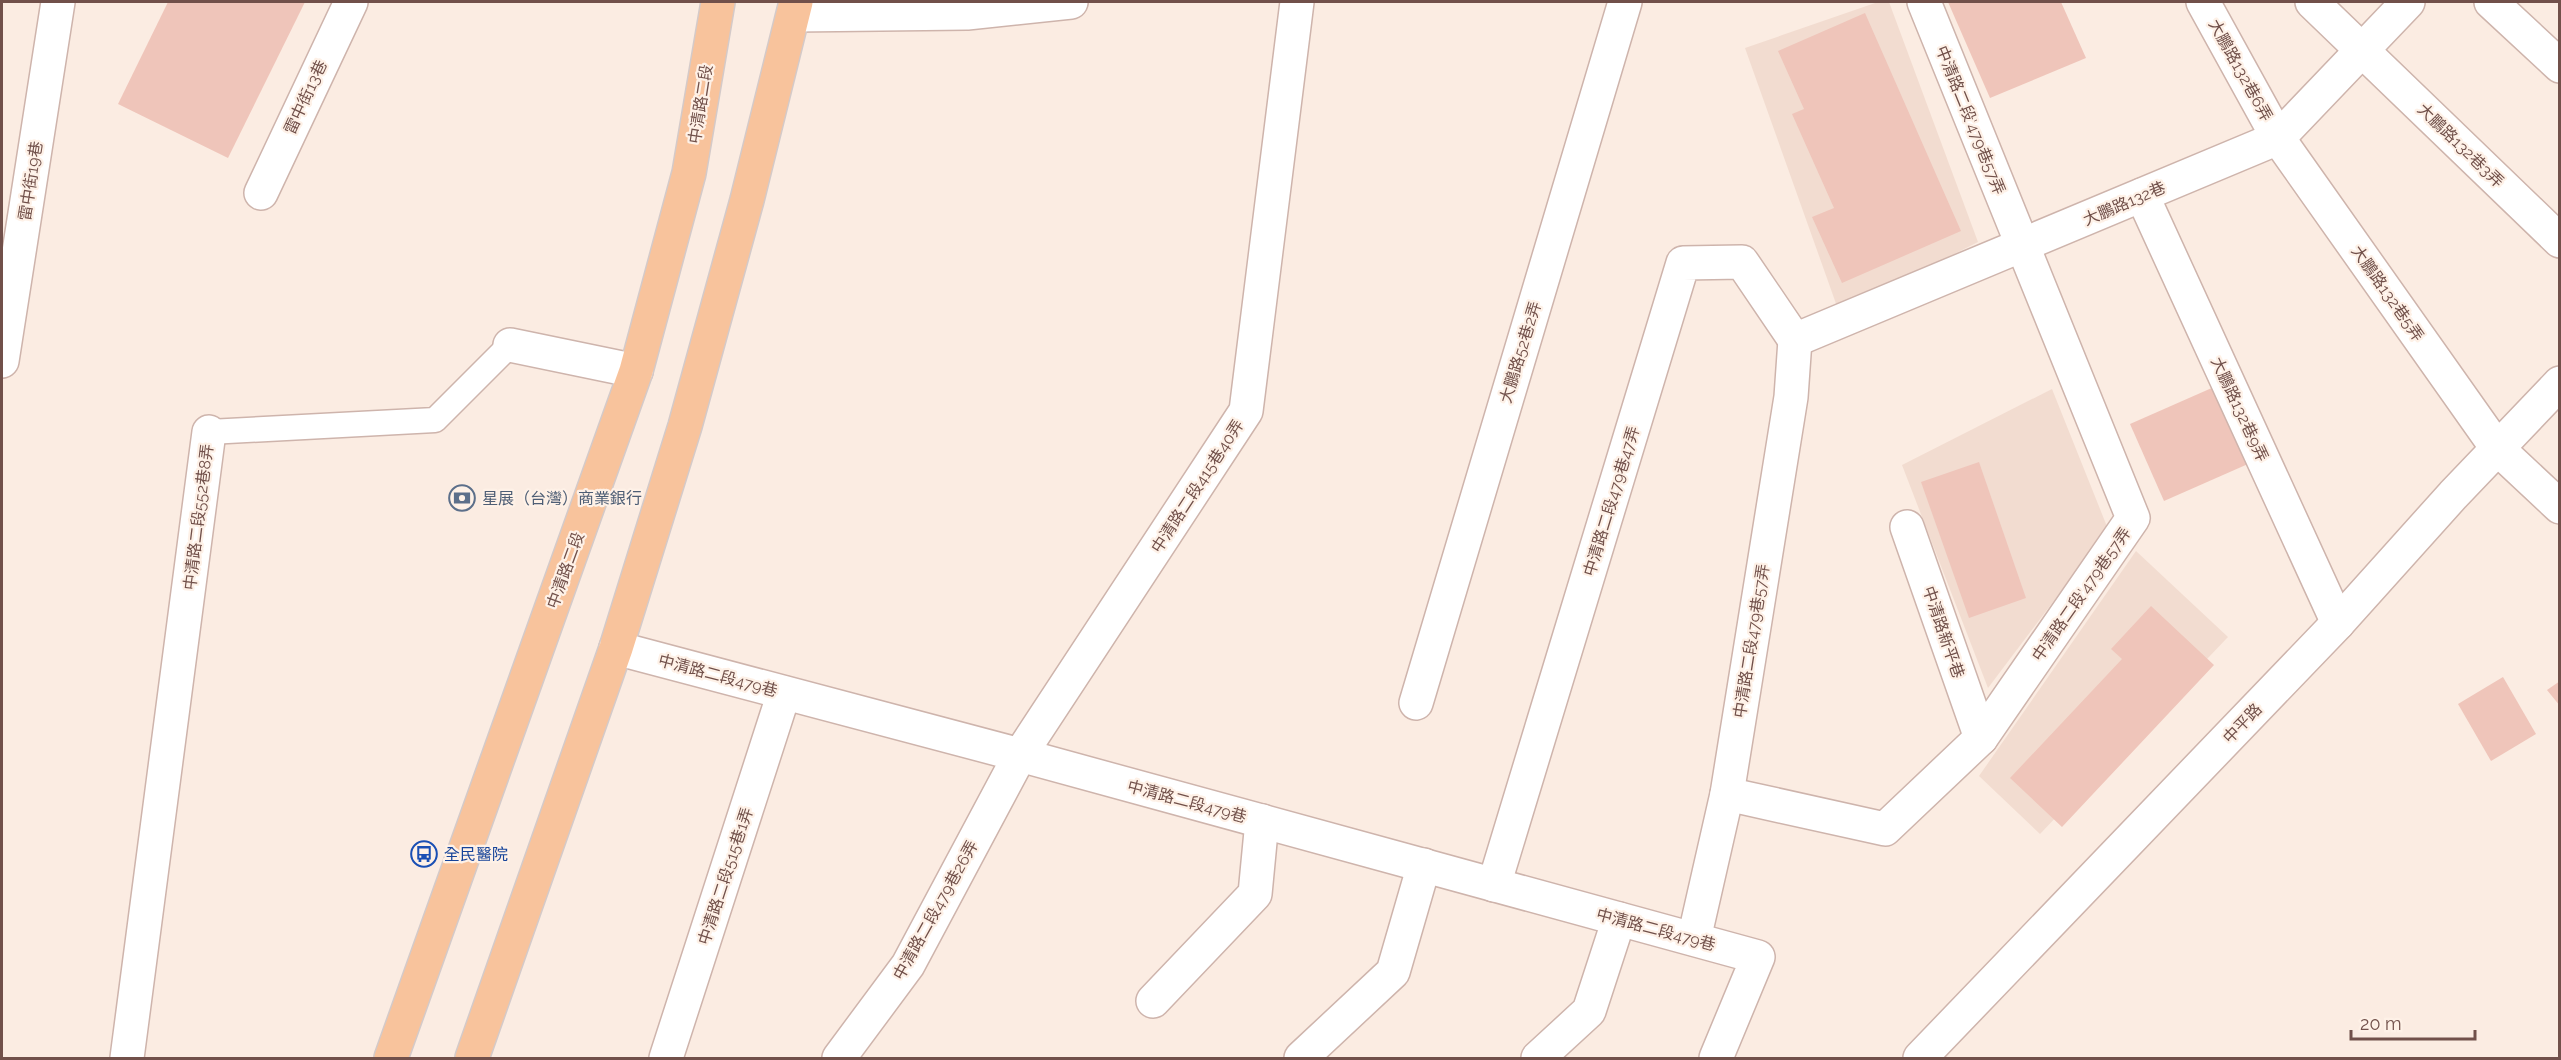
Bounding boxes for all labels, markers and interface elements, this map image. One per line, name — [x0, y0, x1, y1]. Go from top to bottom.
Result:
street label: 大鵬路132巷6弄 — [2205, 16, 2276, 124]
street label: 中清路二段ˋ479巷57弄 — [1932, 43, 2009, 197]
street label: 雷中街13巷 — [280, 57, 331, 137]
street label: 中清路二段 — [685, 63, 716, 145]
street label: 大鵬路132巷3弄 — [2414, 100, 2508, 191]
street label: 雷中街19巷 — [15, 140, 46, 222]
street label: 大鵬路132巷 — [2080, 178, 2168, 229]
street label: 大鵬路132巷5弄 — [2348, 242, 2428, 345]
street label: 大鵬路52巷2弄 — [1496, 299, 1545, 405]
street label: 大鵬路132巷9弄 — [2207, 354, 2272, 464]
street label: 中清路二段415巷40弄 — [1147, 416, 1248, 556]
street label: 中清路二段479巷47弄 — [1580, 424, 1643, 578]
street label: 中清路二段552巷8弄 — [180, 443, 217, 591]
bank icon: 星展（台灣）商業銀行 — [447, 483, 477, 513]
place label: 星展（台灣）商業銀行 — [482, 489, 642, 508]
street label: 中清路二段ˋ479巷57弄 — [2028, 524, 2135, 665]
street label: 中清路二段 — [543, 529, 588, 611]
street label: 中清路二段479巷57弄 — [1730, 563, 1773, 719]
street label: 中清路新平巷 — [1919, 584, 1968, 681]
street label: 中清路二段479巷 — [656, 650, 780, 701]
street label: 中平路 — [2219, 699, 2266, 747]
street label: 中清路二段479巷 — [1125, 776, 1249, 827]
street label: 中清路二段515巷1弄 — [694, 805, 757, 947]
street label: 中清路二段479巷26弄 — [889, 837, 982, 983]
bus stop icon: 全民醫院 — [409, 839, 439, 869]
place label: 全民醫院 — [444, 845, 508, 864]
street label: 中清路二段479巷 — [1594, 904, 1718, 955]
scale bar — [2351, 1003, 2476, 1041]
text: 20 m — [2360, 1013, 2402, 1034]

